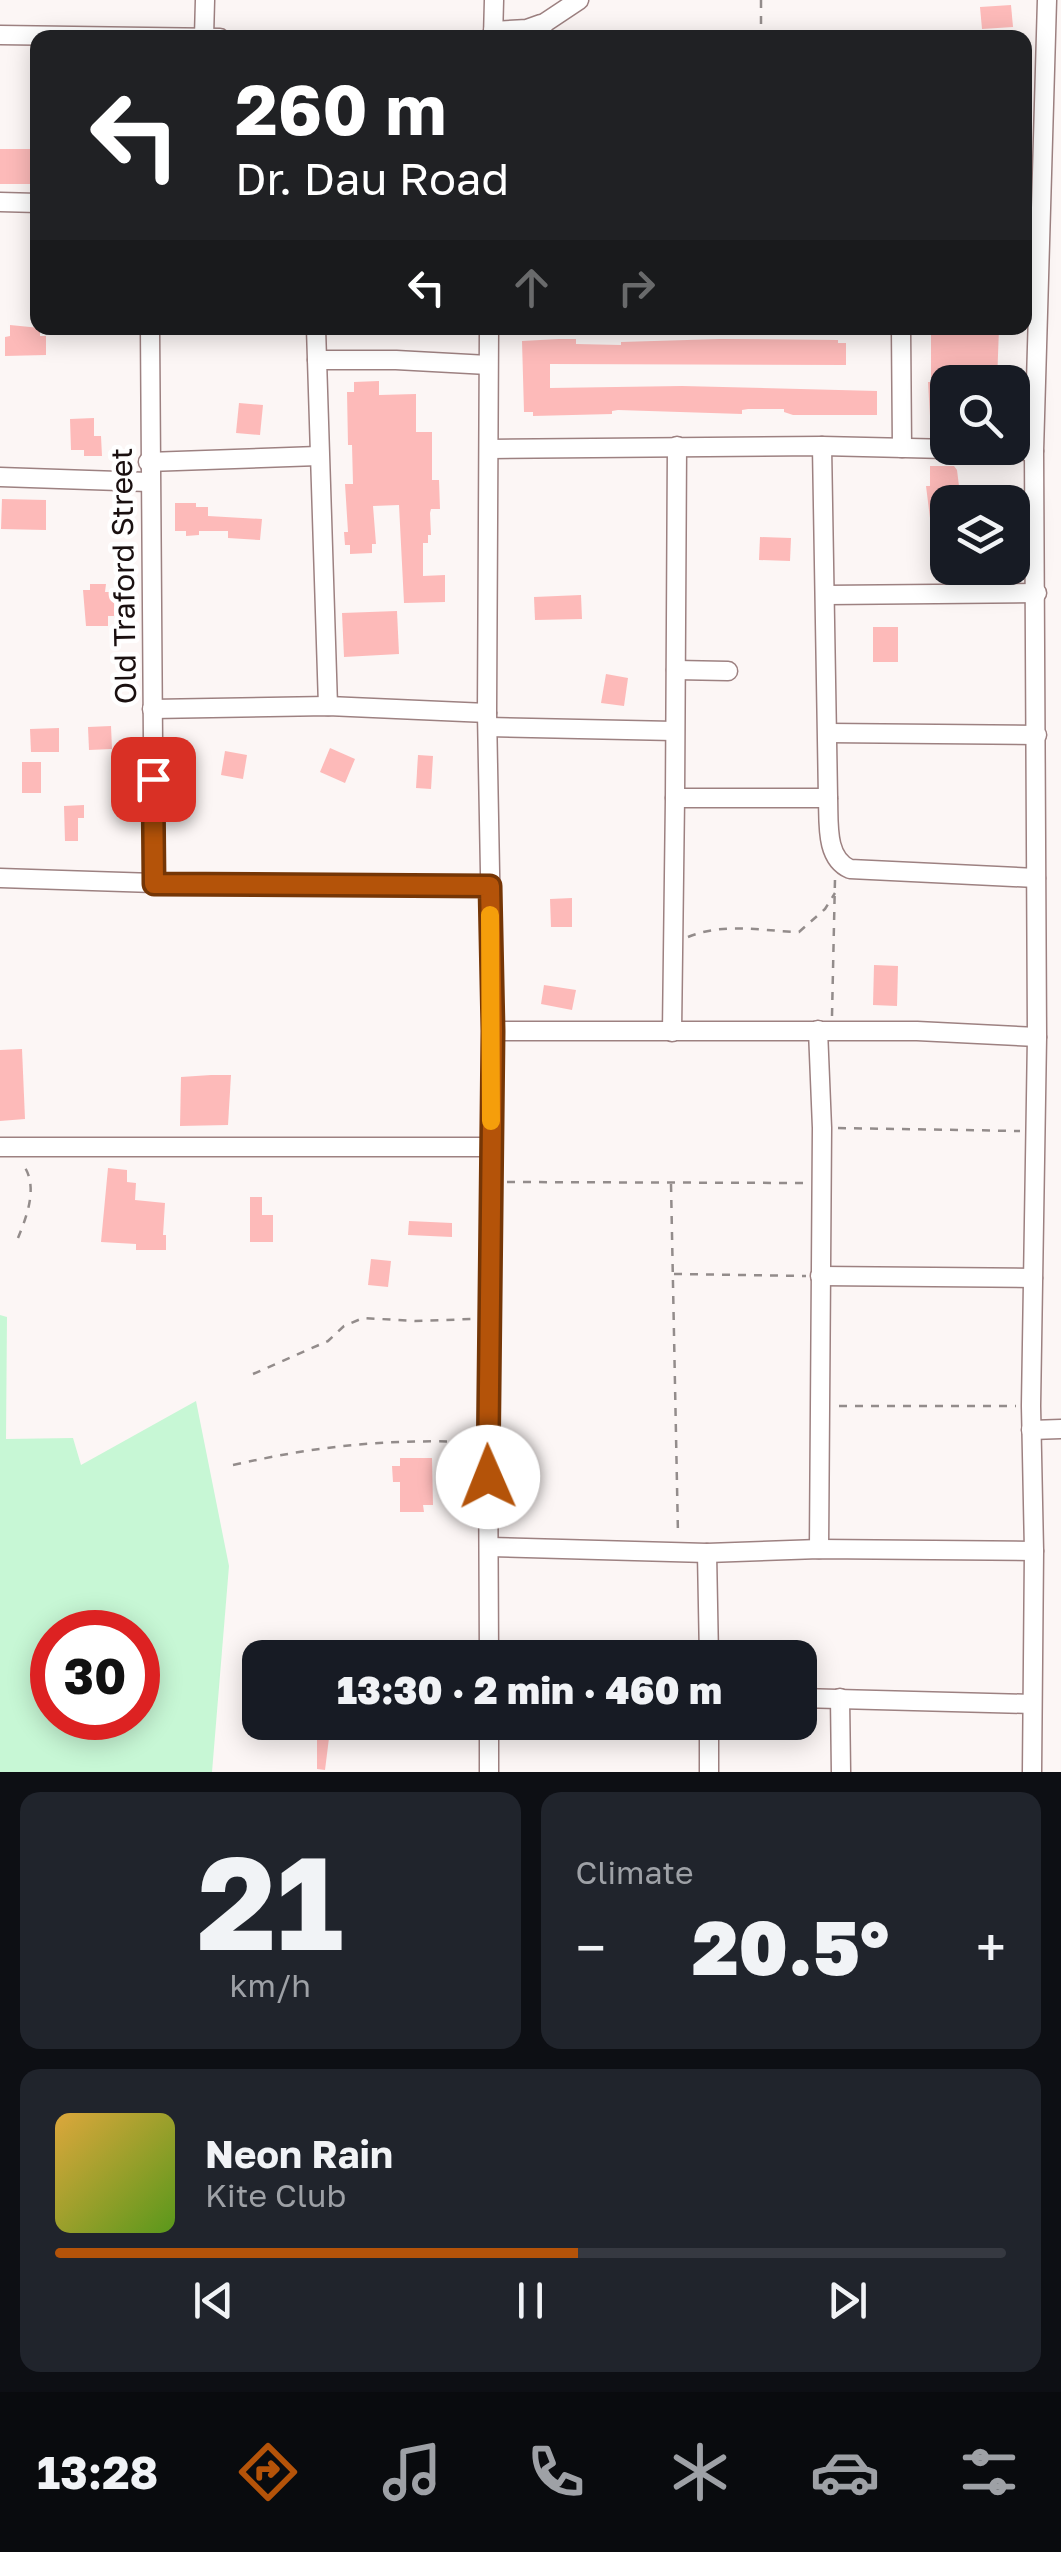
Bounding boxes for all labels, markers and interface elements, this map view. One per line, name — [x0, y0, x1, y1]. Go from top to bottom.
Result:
text: 260 m — [235, 66, 446, 150]
icon: left — [70, 70, 200, 200]
text: Dr. Dau Road — [235, 151, 509, 205]
icon: left — [399, 260, 454, 315]
icon: ahead — [504, 260, 559, 315]
icon: right — [609, 260, 664, 315]
map controls — [930, 365, 1030, 585]
button: search — [930, 365, 1030, 465]
street label: Old Traford Street — [103, 447, 143, 705]
button: layers — [930, 485, 1030, 585]
pin — [111, 737, 196, 822]
icon: arrive — [126, 752, 181, 807]
position arrow — [436, 1425, 540, 1529]
speed limit sign: 30 — [30, 1610, 160, 1740]
text: 13:30 · 2 min · 460 m — [337, 1667, 722, 1712]
text: 21 — [197, 1823, 343, 1979]
text: Climate — [576, 1853, 694, 1891]
text: 20.5° — [692, 1901, 889, 1992]
text: − — [576, 1914, 606, 1980]
text: + — [976, 1914, 1006, 1980]
text: km/h — [230, 1966, 311, 2004]
text: Neon Rain — [205, 2131, 393, 2176]
text: Kite Club — [205, 2176, 346, 2214]
icon: previous — [186, 2273, 241, 2328]
icon: pause — [503, 2273, 558, 2328]
icon: next — [820, 2273, 875, 2328]
icon: directions — [233, 2437, 303, 2507]
icon: music — [377, 2437, 447, 2507]
icon: phone — [521, 2437, 591, 2507]
icon: climate — [665, 2437, 735, 2507]
icon: car — [810, 2437, 880, 2507]
icon: filters — [954, 2437, 1024, 2507]
text: 13:28 — [37, 2445, 158, 2499]

